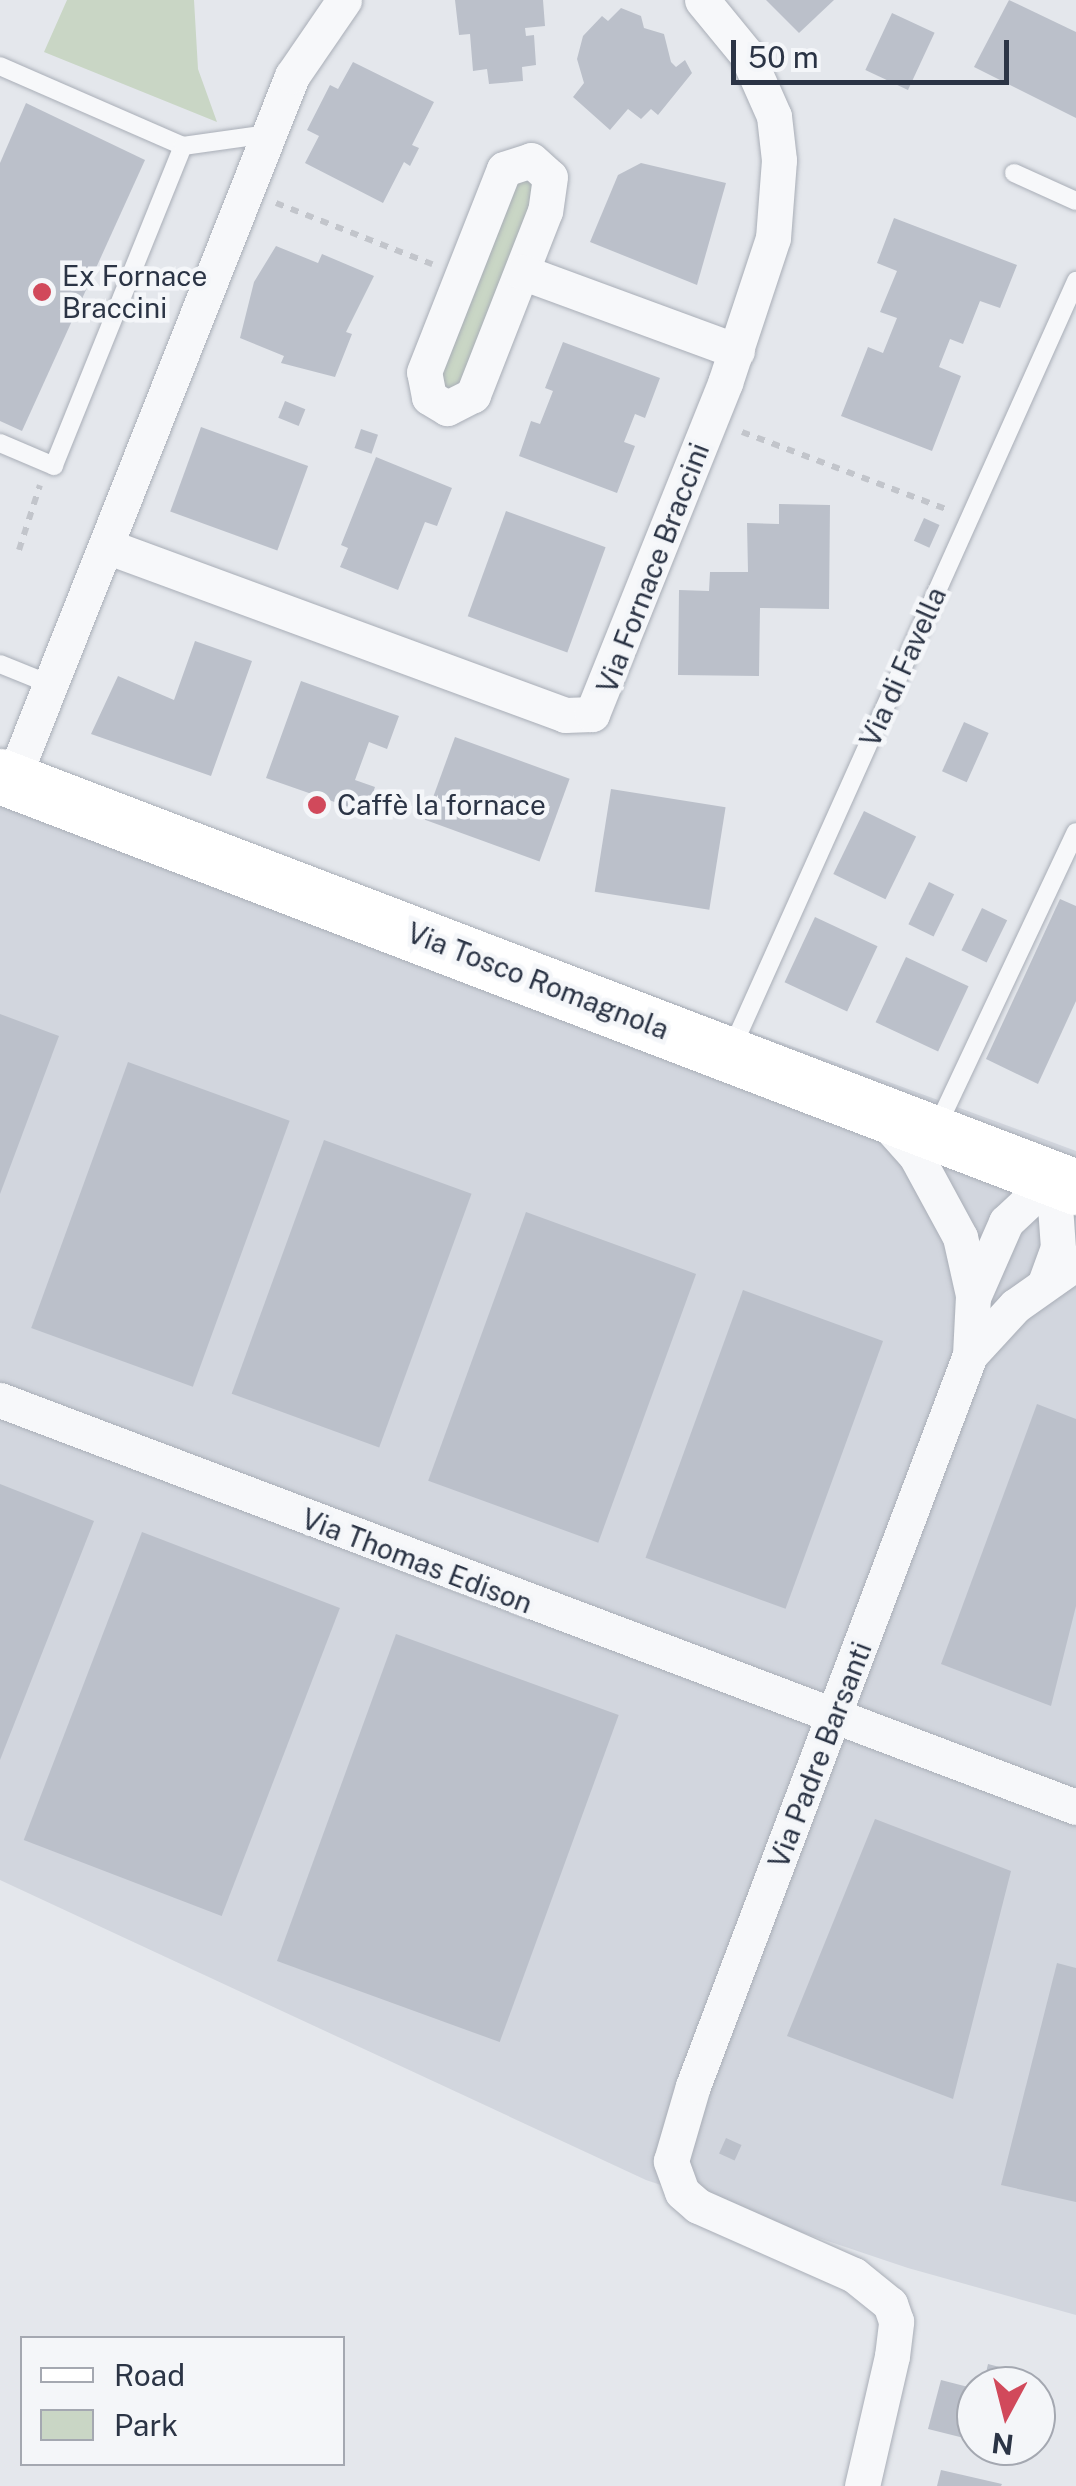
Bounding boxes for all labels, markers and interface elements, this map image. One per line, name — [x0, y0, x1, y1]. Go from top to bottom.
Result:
scale bar — [736, 20, 1014, 82]
text: 50 m — [748, 39, 819, 75]
place label: Ex Fornace Braccini — [62, 259, 207, 325]
marker: Ex Fornace Braccini — [31, 281, 53, 303]
street label: Via Fornace Braccini — [590, 438, 716, 698]
street label: Via di Favella — [853, 582, 953, 752]
place label: Caffè la fornace — [337, 788, 546, 822]
marker: Caffè la fornace — [306, 794, 328, 816]
street label: Via Tosco Romagnola — [402, 916, 674, 1046]
street label: Via Thomas Edison — [297, 1502, 537, 1620]
street label: Via Padre Barsanti — [761, 1637, 879, 1873]
legend — [20, 2336, 345, 2466]
text: Road — [114, 2357, 185, 2393]
north arrow — [956, 2366, 1056, 2466]
text: Park — [114, 2407, 178, 2443]
text: N — [990, 2427, 1015, 2462]

